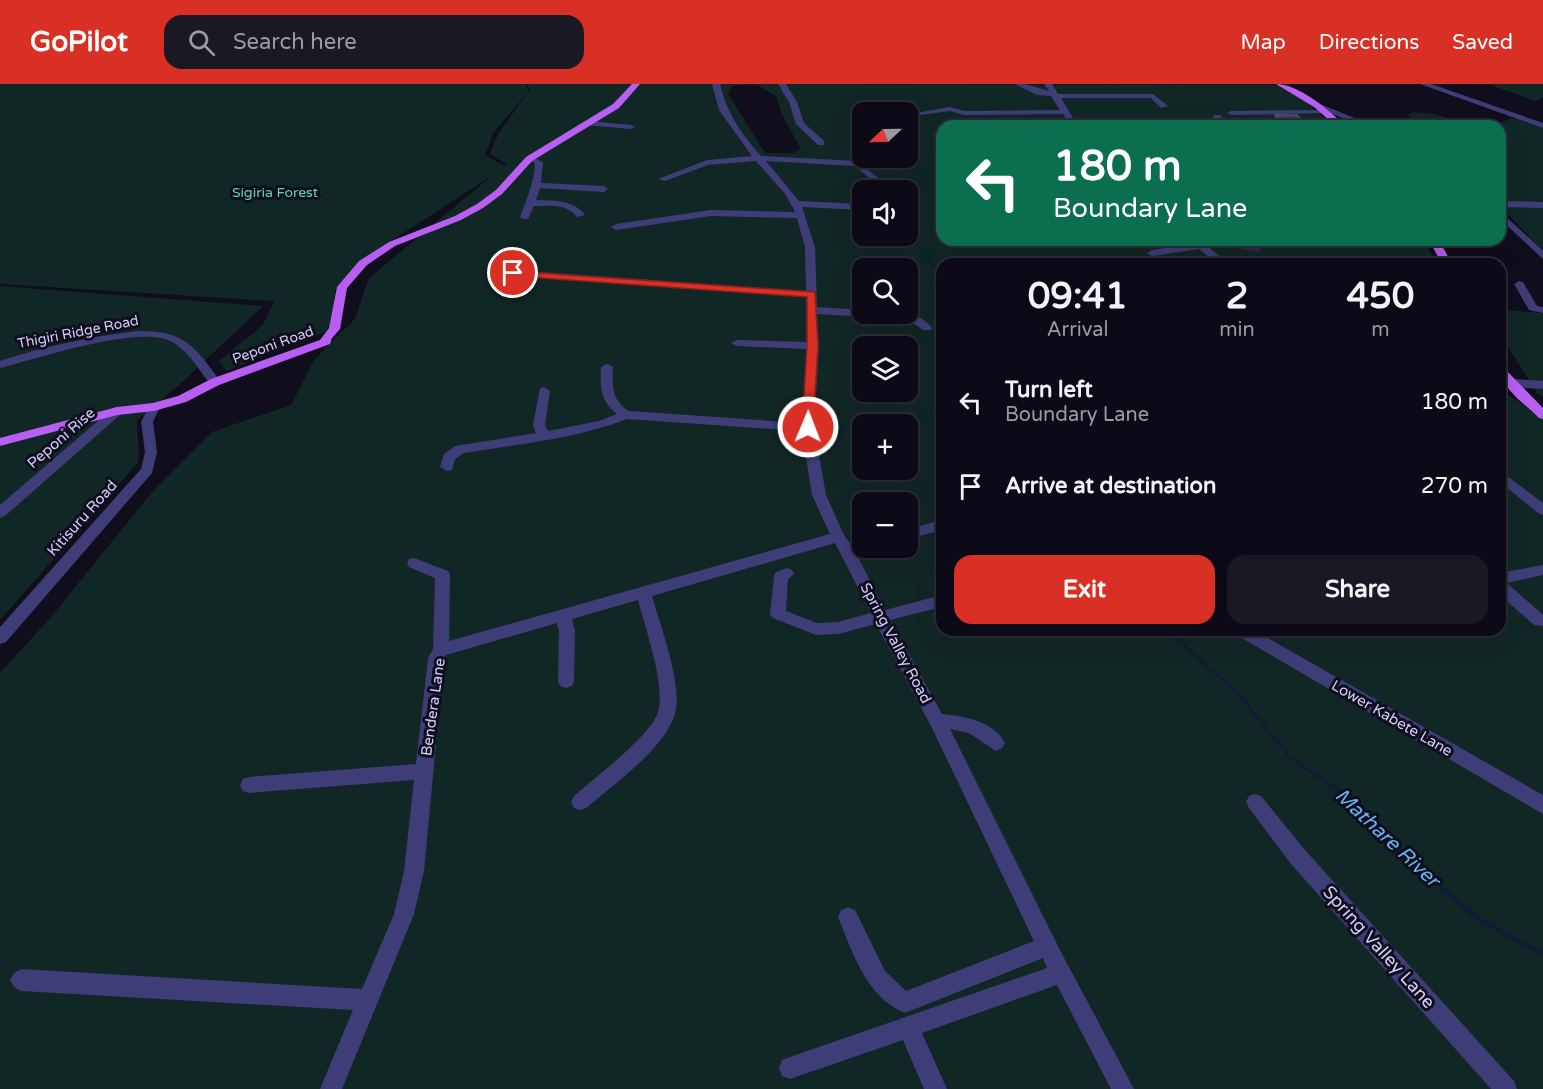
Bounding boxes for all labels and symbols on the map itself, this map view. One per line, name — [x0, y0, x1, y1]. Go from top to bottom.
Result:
north arrow — [852, 102, 918, 168]
park label: Sigiria Forest — [232, 184, 319, 201]
pin — [487, 247, 538, 298]
street label: Thigiri Ridge Road — [16, 312, 140, 352]
street label: Peponi Road — [230, 322, 316, 368]
position arrow — [776, 395, 840, 459]
street label: Peponi Rise — [23, 404, 99, 472]
street label: Kitisuru Road — [43, 476, 121, 560]
street label: Spring Valley Road — [857, 580, 935, 706]
street label: Bendera Lane — [417, 657, 449, 757]
street label: Lower Kabete Lane — [1328, 676, 1456, 760]
water label: Mathare River — [1330, 784, 1446, 894]
street label: Spring Valley Lane — [1318, 881, 1440, 1013]

